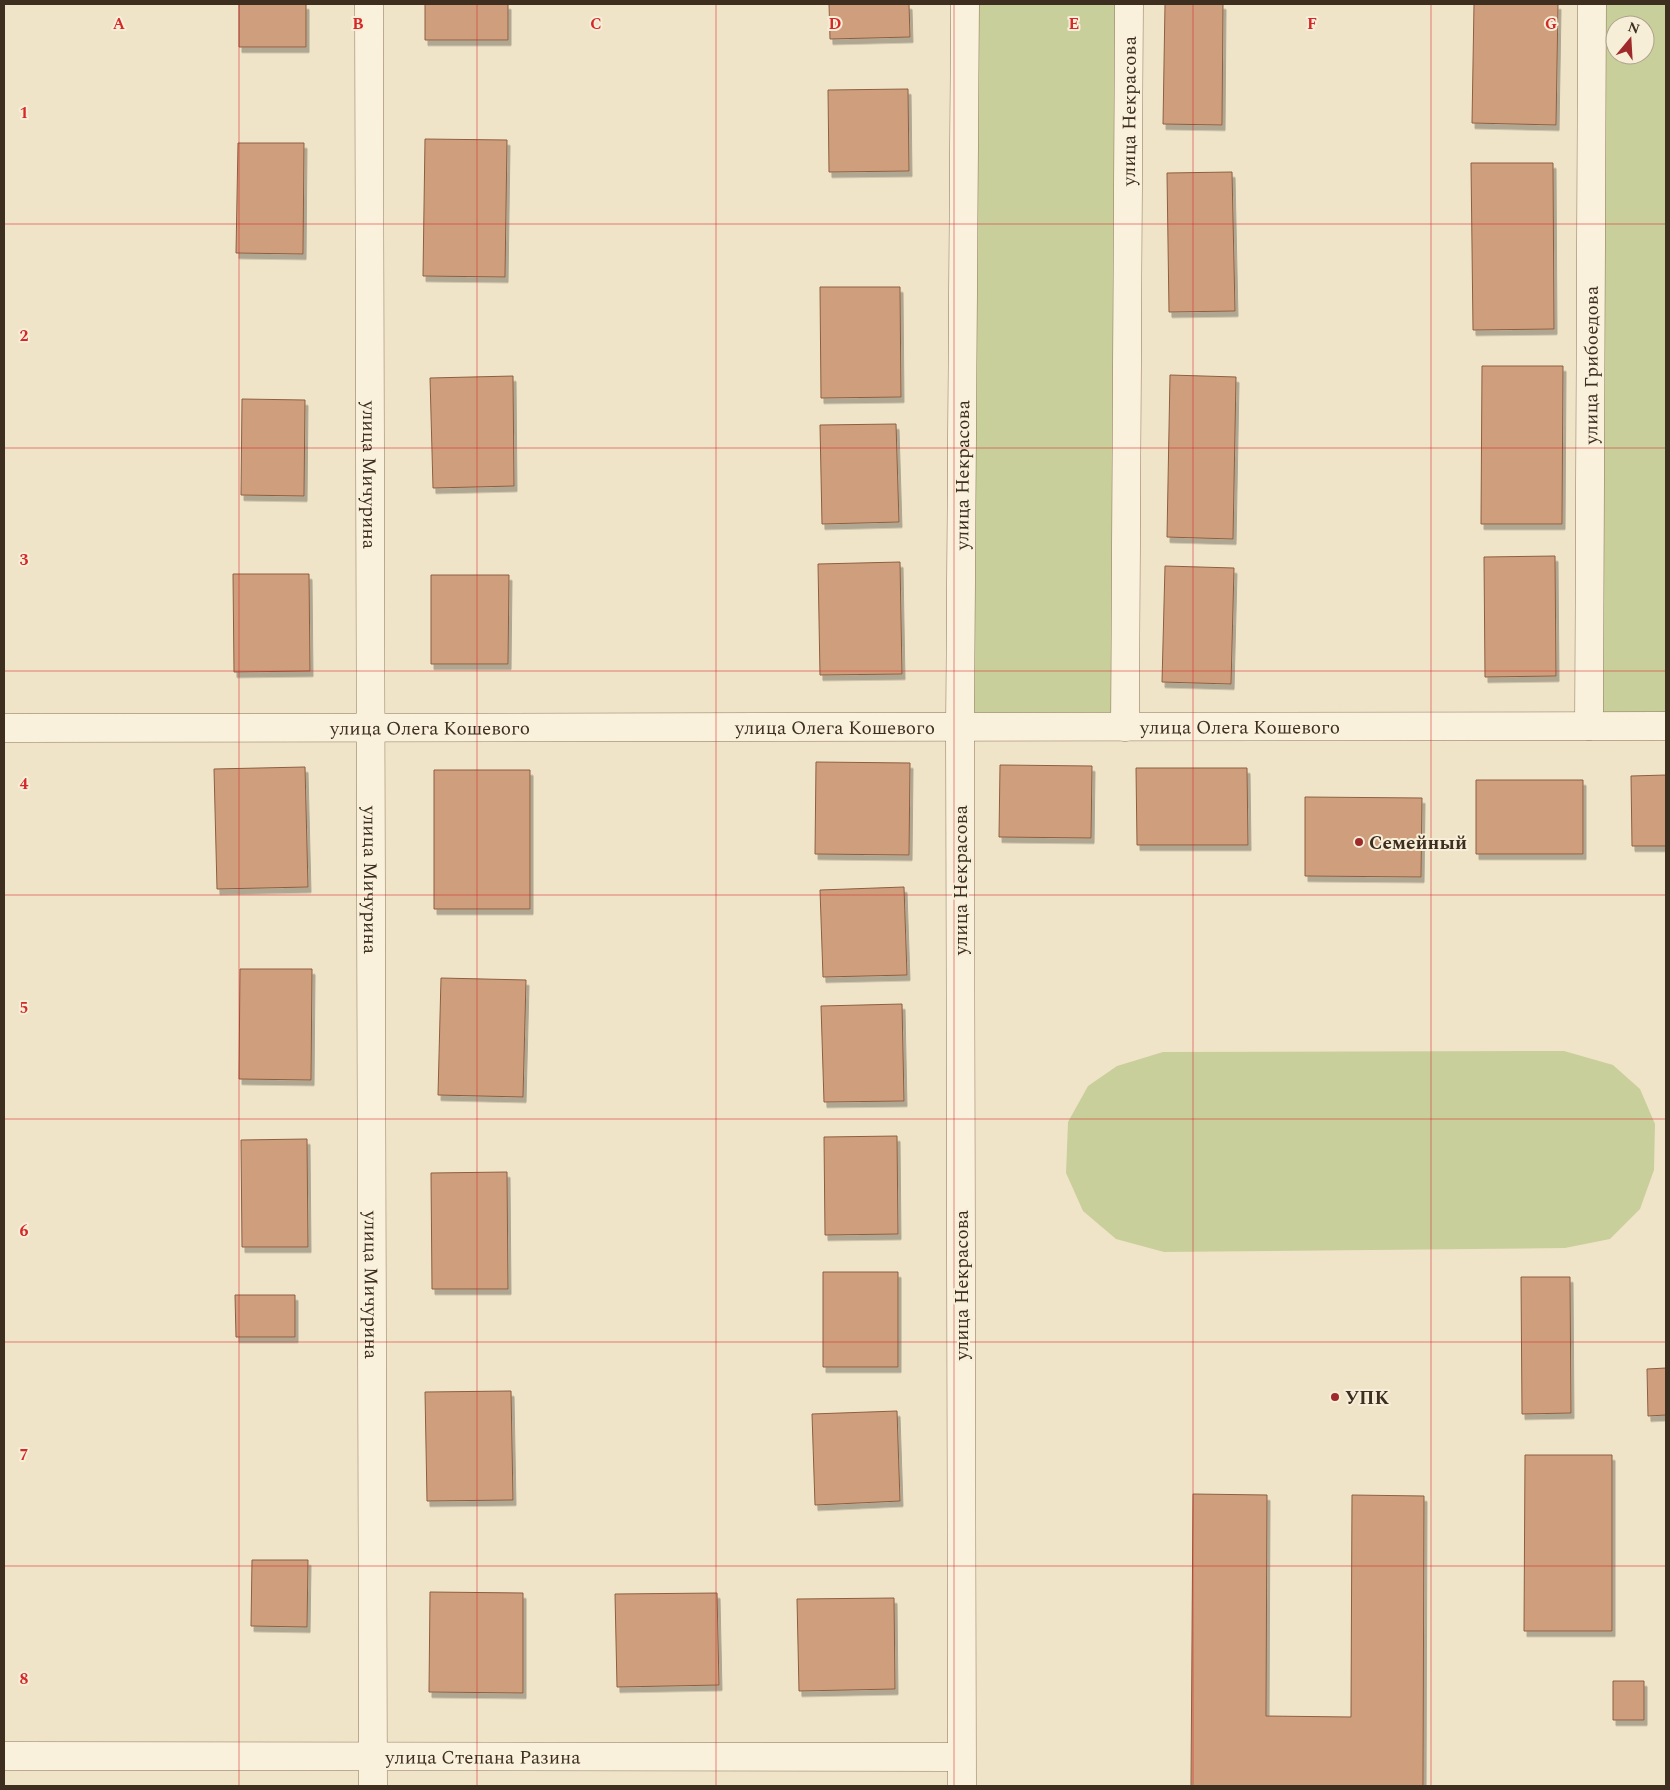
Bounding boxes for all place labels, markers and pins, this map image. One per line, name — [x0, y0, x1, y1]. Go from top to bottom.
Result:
place label: Семейный — [1369, 829, 1467, 858]
marker: Семейный — [1353, 836, 1365, 848]
place label: УПК — [1345, 1384, 1389, 1413]
marker: УПК — [1329, 1391, 1341, 1403]

